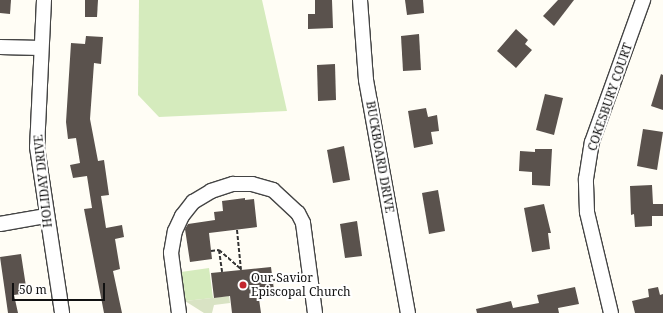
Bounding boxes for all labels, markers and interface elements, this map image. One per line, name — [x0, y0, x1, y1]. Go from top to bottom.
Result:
street label: COKESBURY COURT — [585, 41, 635, 153]
street label: BUCKBOARD DRIVE — [363, 100, 397, 214]
street label: HOLIDAY DRIVE — [31, 134, 55, 228]
place label: Our Savior Episcopal Church — [251, 271, 351, 299]
scale bar — [14, 275, 107, 301]
marker: Our Savior Episcopal Church — [238, 280, 248, 290]
text: 50 m — [19, 281, 47, 298]

